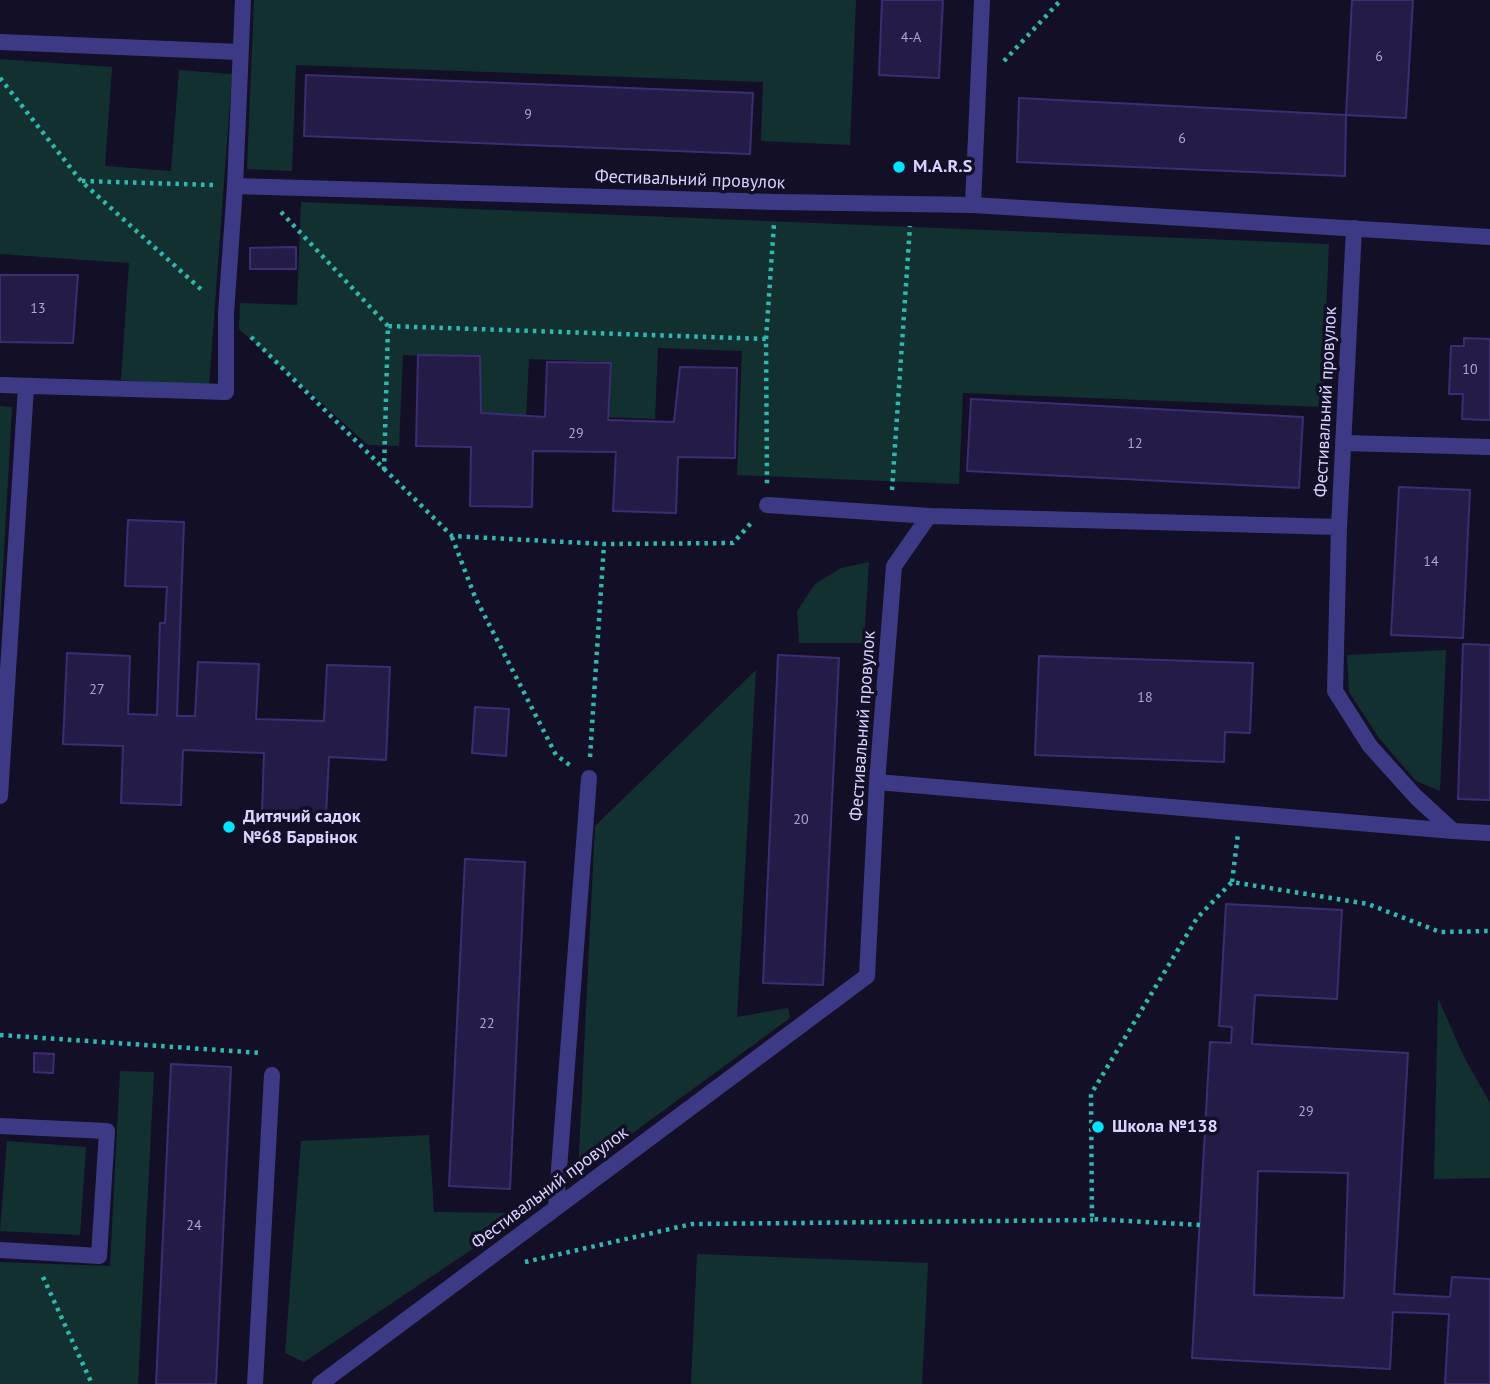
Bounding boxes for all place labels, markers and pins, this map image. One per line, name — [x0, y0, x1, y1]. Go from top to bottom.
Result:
place label: M.A.R.S — [913, 156, 972, 178]
marker: M.A.R.S — [891, 159, 907, 175]
place label: Дитячий садок №68 Барвінок — [243, 806, 361, 848]
marker: Дитячий садок №68 Барвінок — [221, 819, 237, 835]
place label: Школа №138 — [1112, 1116, 1218, 1138]
marker: Школа №138 — [1090, 1119, 1106, 1135]

